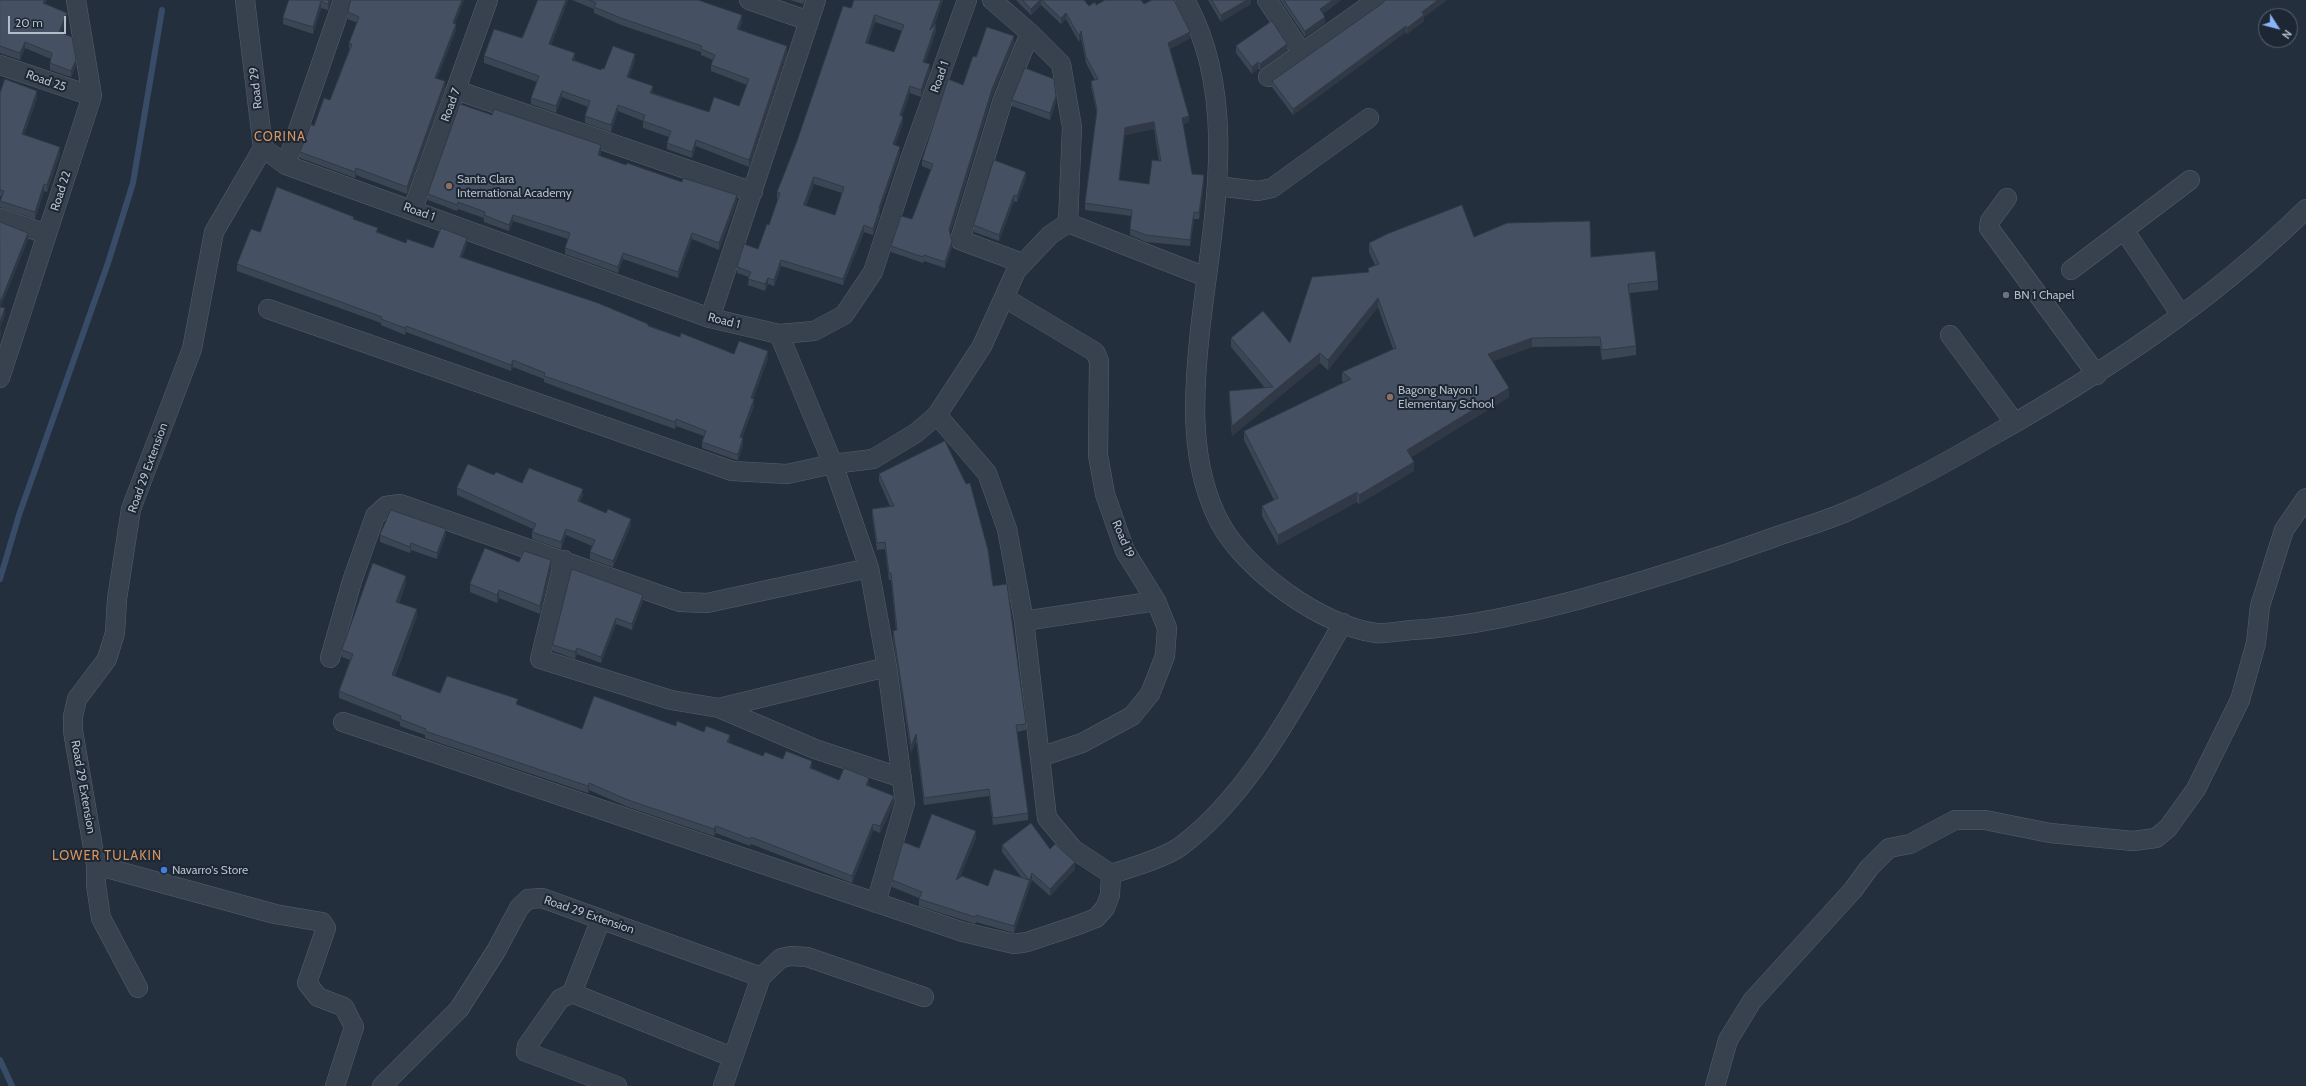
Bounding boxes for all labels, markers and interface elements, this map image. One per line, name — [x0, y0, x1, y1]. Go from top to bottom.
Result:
scale bar — [10, 8, 68, 34]
north arrow — [2258, 8, 2298, 48]
text: 20 m — [15, 15, 43, 30]
text: N — [2279, 27, 2295, 42]
street label: Road 1 — [928, 59, 952, 95]
street label: Road 29 — [247, 66, 265, 110]
street label: Road 25 — [24, 67, 68, 95]
street label: Road 7 — [438, 86, 464, 124]
district label: CORINA — [254, 129, 306, 145]
street label: Road 22 — [48, 169, 74, 213]
place label: Santa Clara International Academy — [457, 172, 572, 200]
marker: Santa Clara International Academy — [444, 181, 454, 191]
street label: Road 1 — [401, 200, 437, 224]
place label: BN 1 Chapel — [2014, 288, 2074, 302]
marker: BN 1 Chapel — [2001, 290, 2011, 300]
street label: Road 1 — [706, 310, 742, 332]
place label: Bagong Nayon I Elementary School — [1398, 383, 1494, 411]
marker: Bagong Nayon I Elementary School — [1385, 392, 1395, 402]
street label: Road 29 Extension — [125, 421, 171, 515]
street label: Road 19 — [1109, 518, 1137, 560]
street label: Road 29 Extension — [68, 739, 98, 835]
district label: LOWER TULAKIN — [52, 848, 162, 864]
place label: Navarro's Store — [172, 863, 248, 877]
marker: Navarro's Store — [159, 865, 169, 875]
street label: Road 29 Extension — [542, 893, 636, 937]

